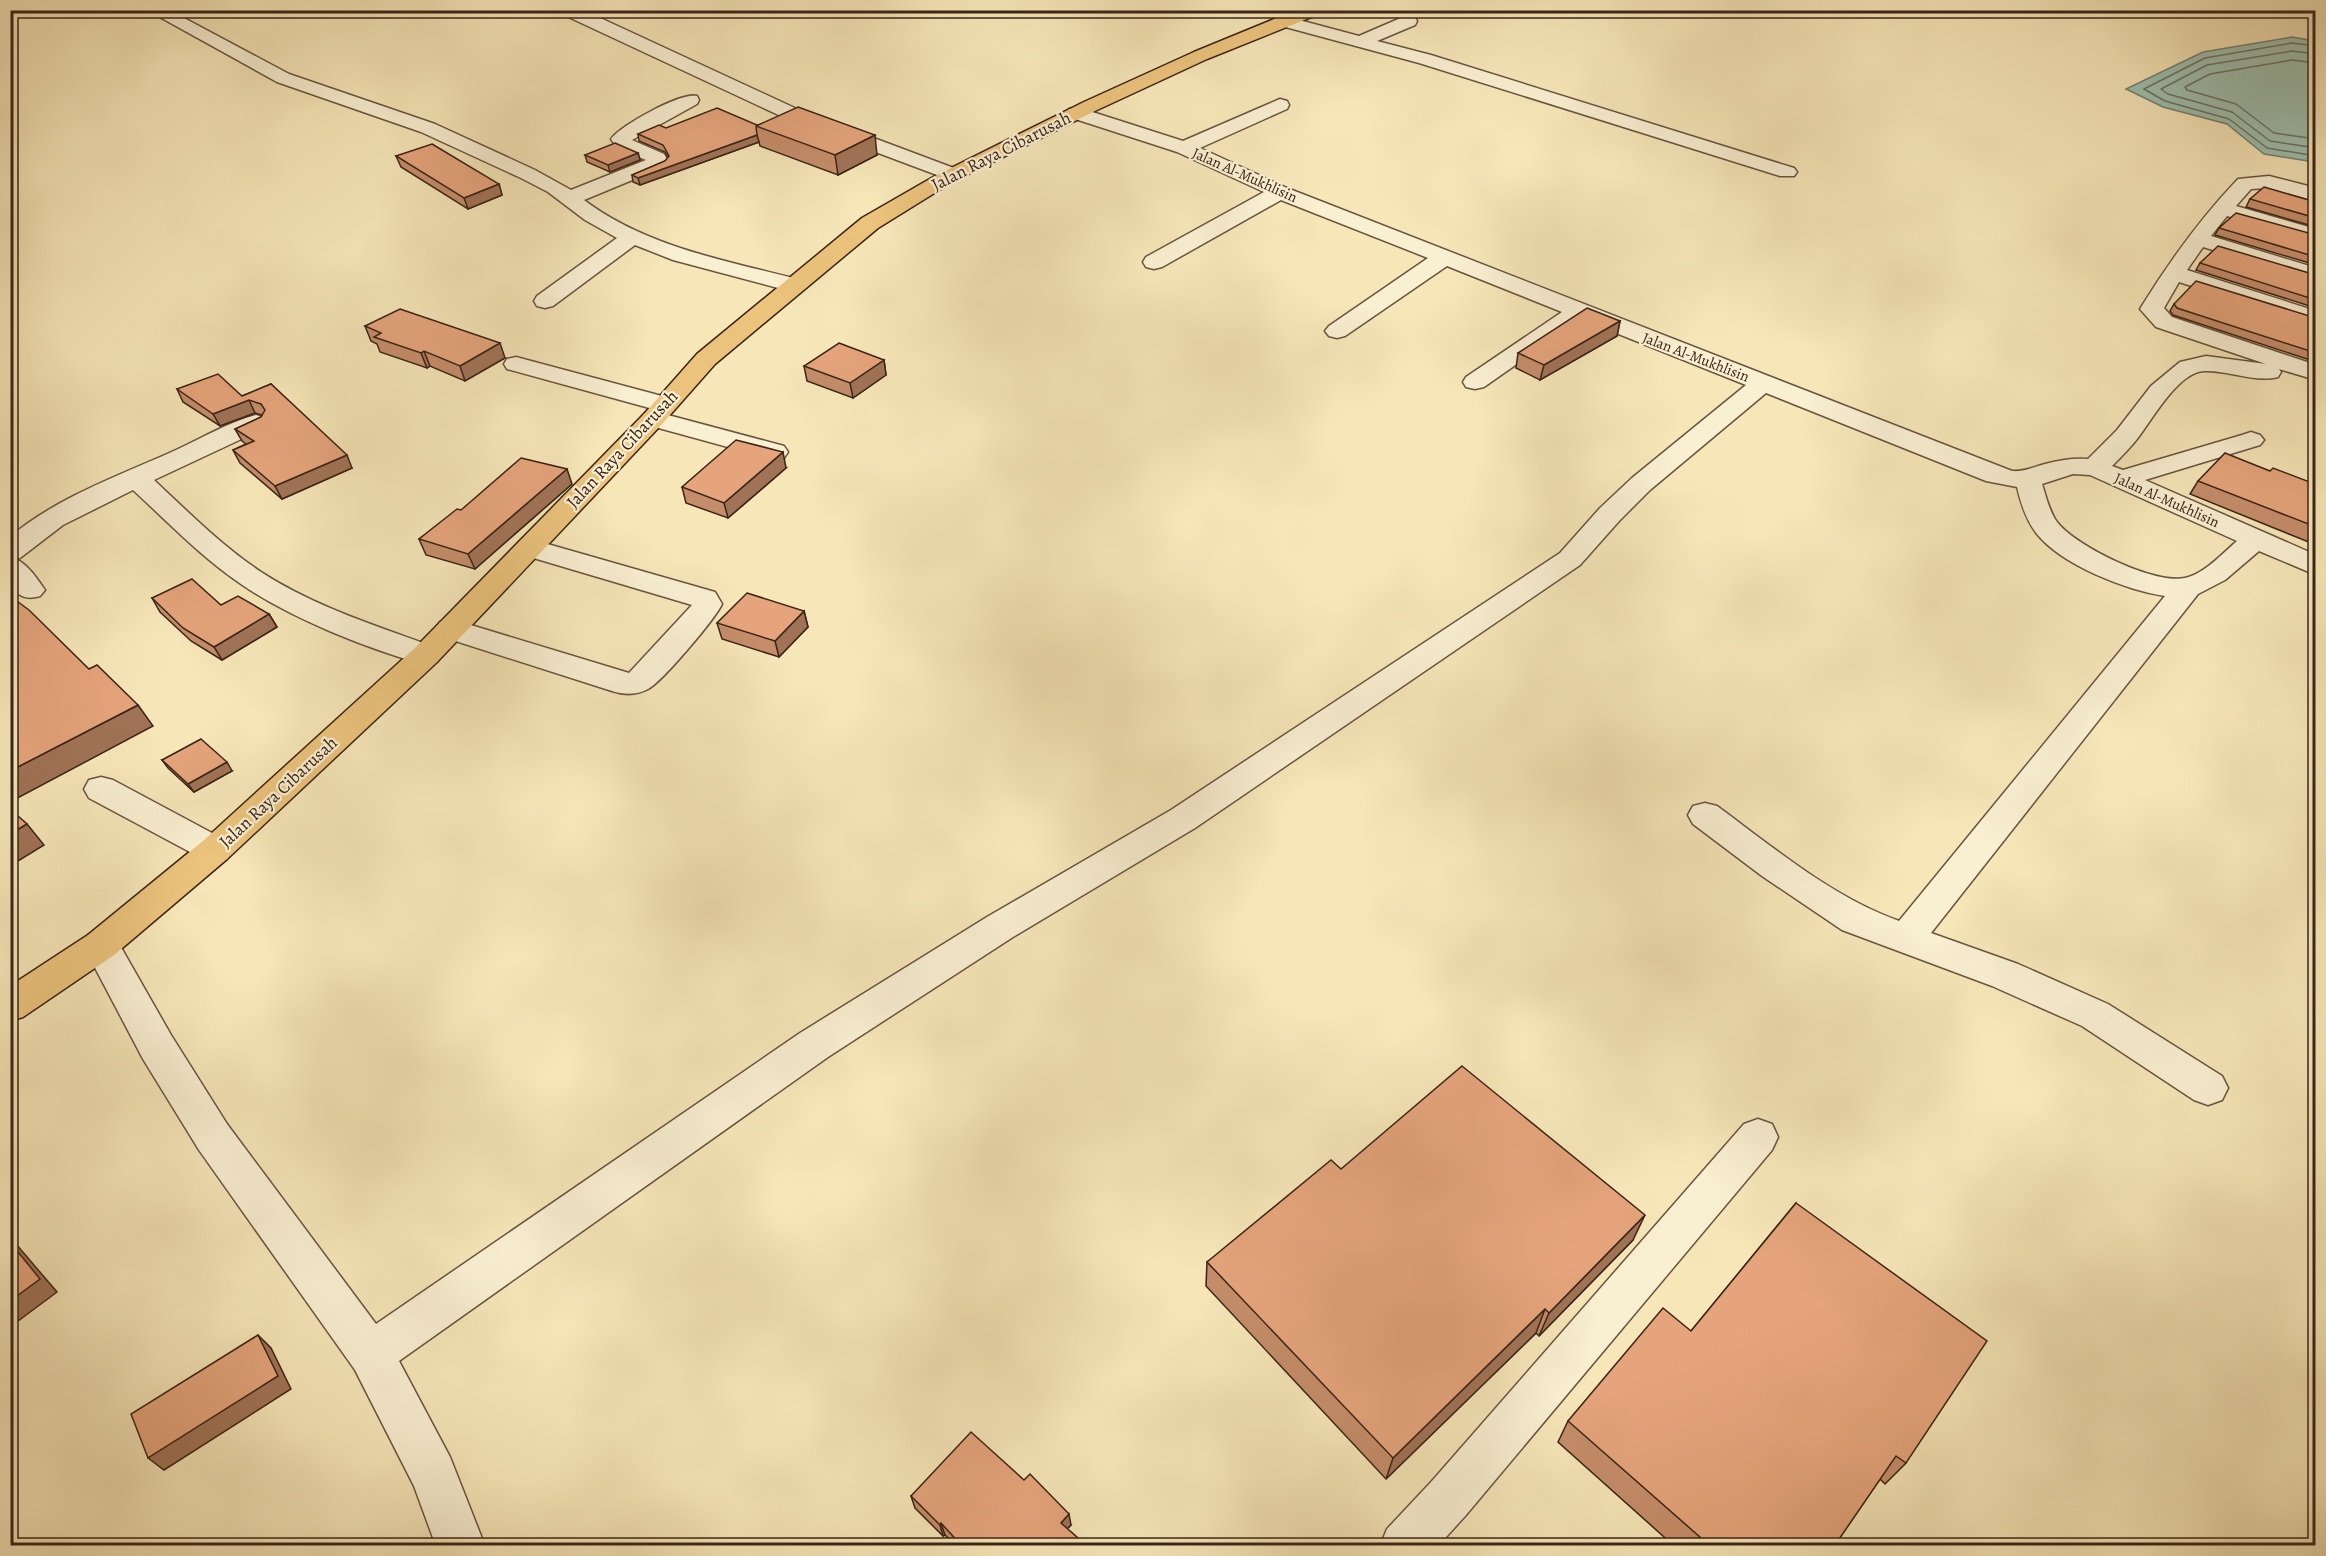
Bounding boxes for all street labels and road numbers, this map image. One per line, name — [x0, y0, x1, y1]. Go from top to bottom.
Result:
street label: Jalan Raya Cibarusah — [927, 105, 1075, 197]
street label: Jalan Al-Mukhlisin — [1189, 143, 1301, 207]
street label: Jalan Al-Mukhlisin — [1640, 327, 1752, 387]
street label: Jalan Raya Cibarusah — [561, 384, 683, 513]
street label: Jalan Al-Mukhlisin — [2111, 468, 2223, 532]
street label: Jalan Raya Cibarusah — [214, 731, 343, 853]

